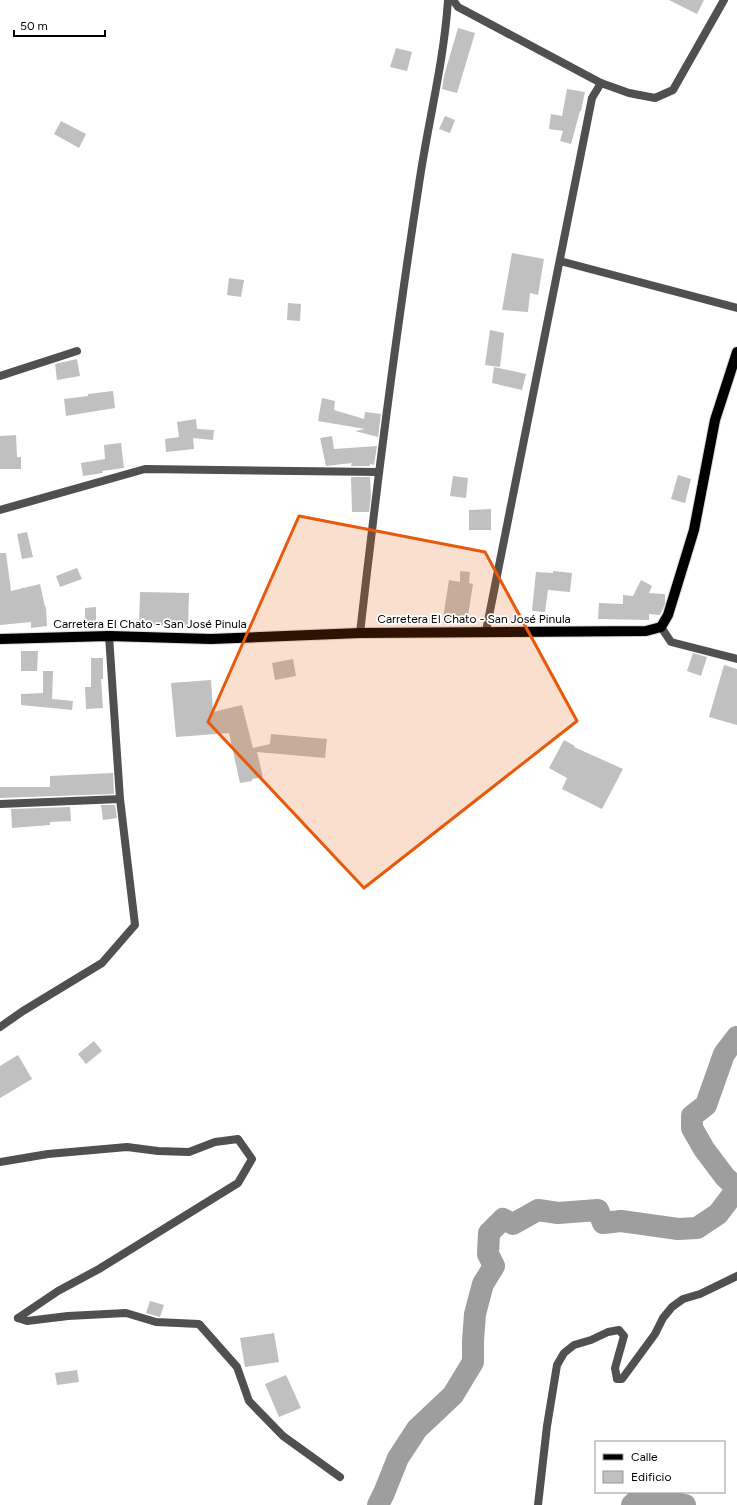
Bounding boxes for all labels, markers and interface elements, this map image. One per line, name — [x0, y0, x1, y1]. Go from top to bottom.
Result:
scale bar — [14, 12, 105, 38]
text: 50 m — [20, 19, 48, 33]
street label: Carretera El Chato - San José Pinula — [377, 612, 571, 626]
street label: Carretera El Chato - San José Pinula — [53, 617, 247, 631]
legend — [595, 1441, 725, 1493]
text: Calle — [631, 1450, 658, 1464]
text: Edificio — [631, 1470, 671, 1484]

